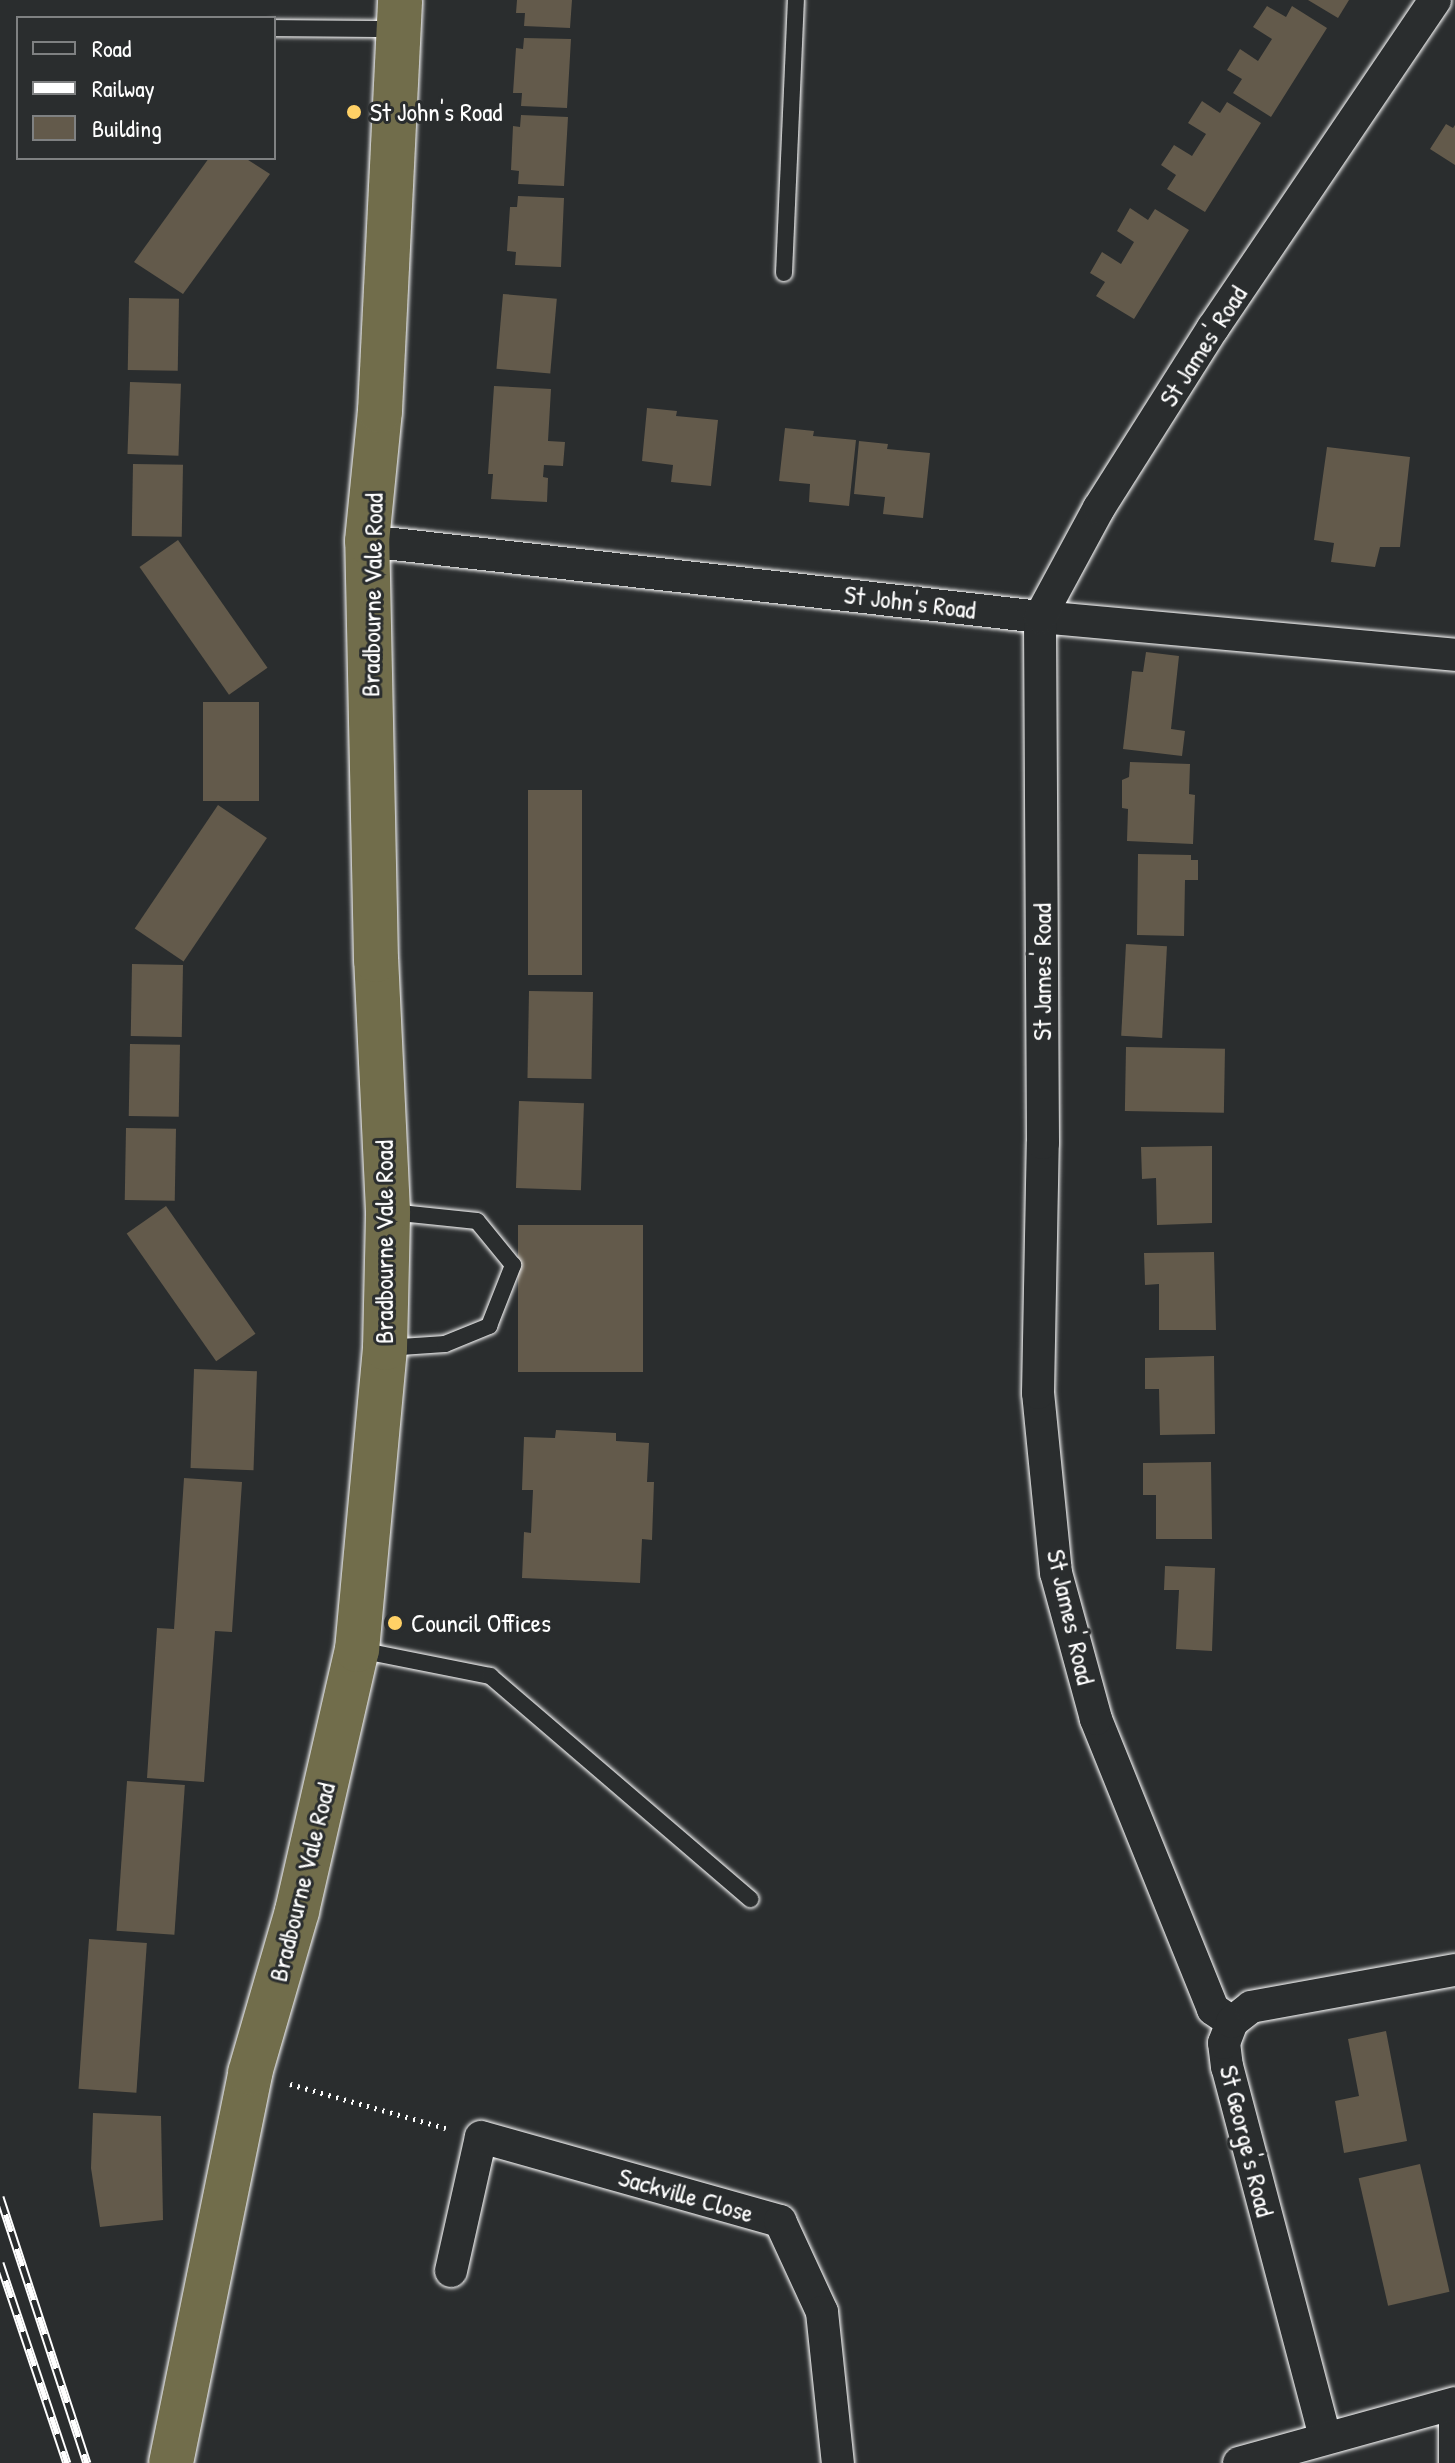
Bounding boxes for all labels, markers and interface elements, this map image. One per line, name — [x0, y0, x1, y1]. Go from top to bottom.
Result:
legend — [16, 16, 276, 160]
text: Road — [92, 32, 131, 64]
text: Railway — [92, 72, 155, 104]
place label: St John's Road — [370, 96, 502, 128]
marker: St John's Road — [345, 103, 363, 121]
text: Building — [92, 112, 162, 144]
street label: St James' Road — [1152, 280, 1254, 412]
street label: Bradbourne Vale Road — [355, 493, 389, 697]
street label: St John's Road — [842, 578, 978, 626]
street label: St James' Road — [1026, 903, 1058, 1041]
street label: Bradbourne Vale Road — [368, 1140, 400, 1344]
street label: St James' Road — [1040, 1546, 1102, 1688]
place label: Council Offices — [411, 1607, 551, 1639]
marker: Council Offices — [386, 1614, 404, 1632]
street label: Bradbourne Vale Road — [262, 1779, 342, 1985]
street label: St George's Road — [1213, 2062, 1281, 2220]
street label: Sackville Close — [615, 2161, 757, 2229]

